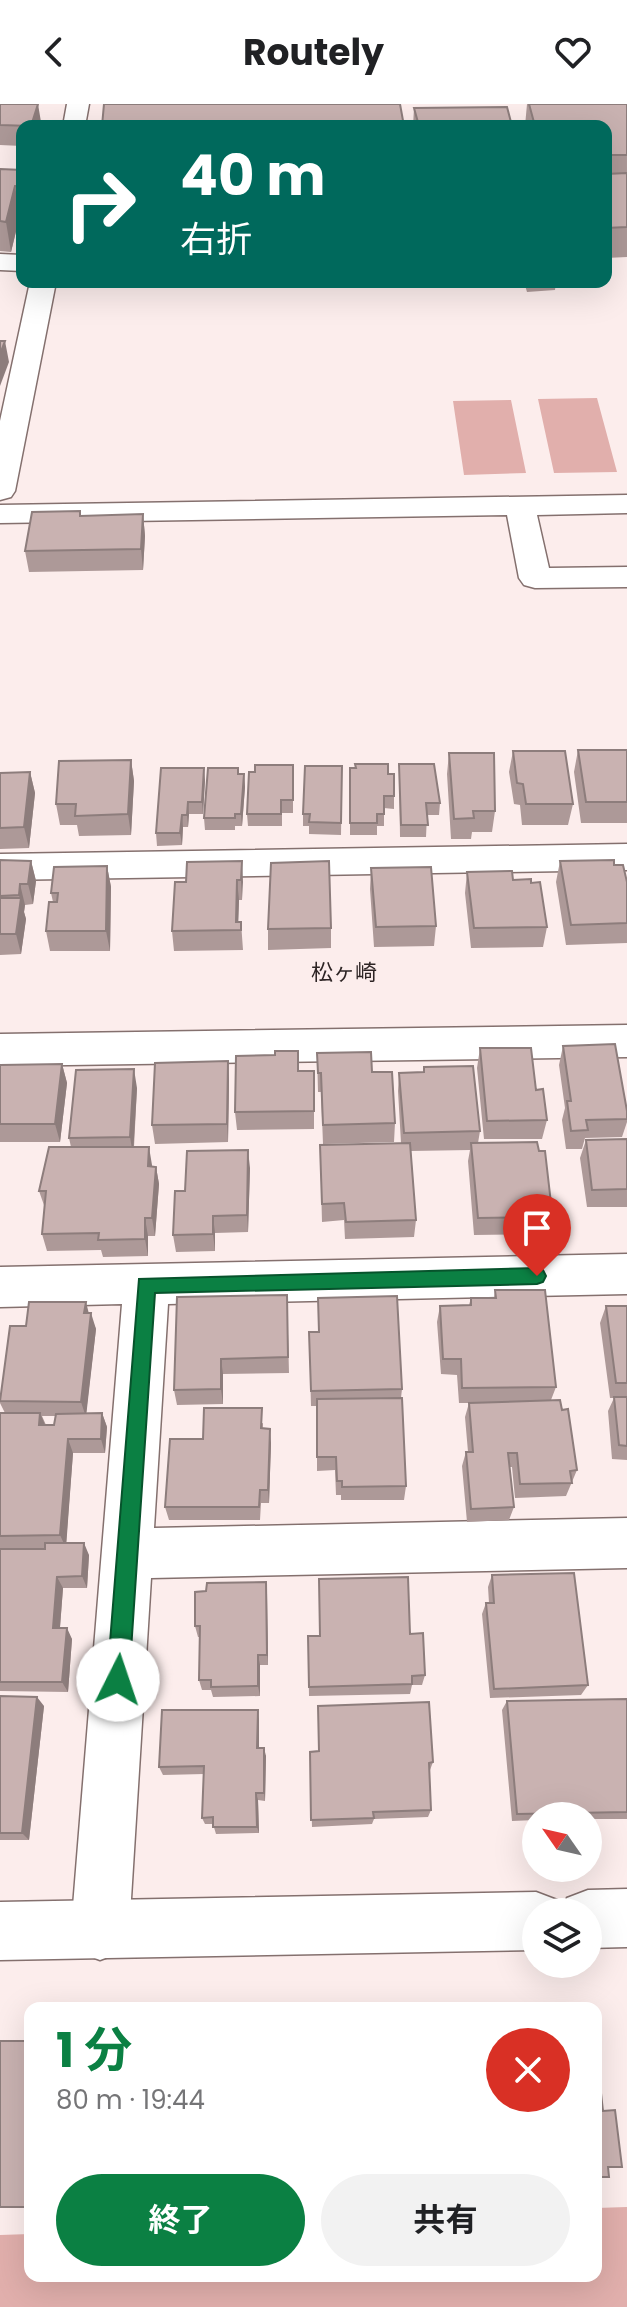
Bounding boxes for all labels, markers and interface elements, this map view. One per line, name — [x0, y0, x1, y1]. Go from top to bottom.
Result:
text: Routely — [243, 27, 384, 78]
icon: back — [32, 30, 76, 74]
icon: heart — [551, 30, 595, 74]
text: 40 m — [180, 136, 326, 215]
icon: right — [48, 152, 152, 256]
text: 右折 — [180, 214, 252, 265]
district label: 松ヶ崎 — [311, 957, 377, 988]
pin — [503, 1194, 571, 1276]
icon: arrive — [515, 1206, 559, 1250]
position arrow — [76, 1638, 160, 1722]
north arrow — [522, 1802, 602, 1882]
map controls — [522, 1802, 602, 1978]
button: layers — [522, 1898, 602, 1978]
text: 1 分 — [56, 2017, 132, 2084]
button: close — [486, 2028, 570, 2112]
text: 80 m · 19:44 — [56, 2082, 205, 2118]
button: 終了 — [56, 2174, 305, 2266]
button: 共有 — [321, 2174, 570, 2266]

